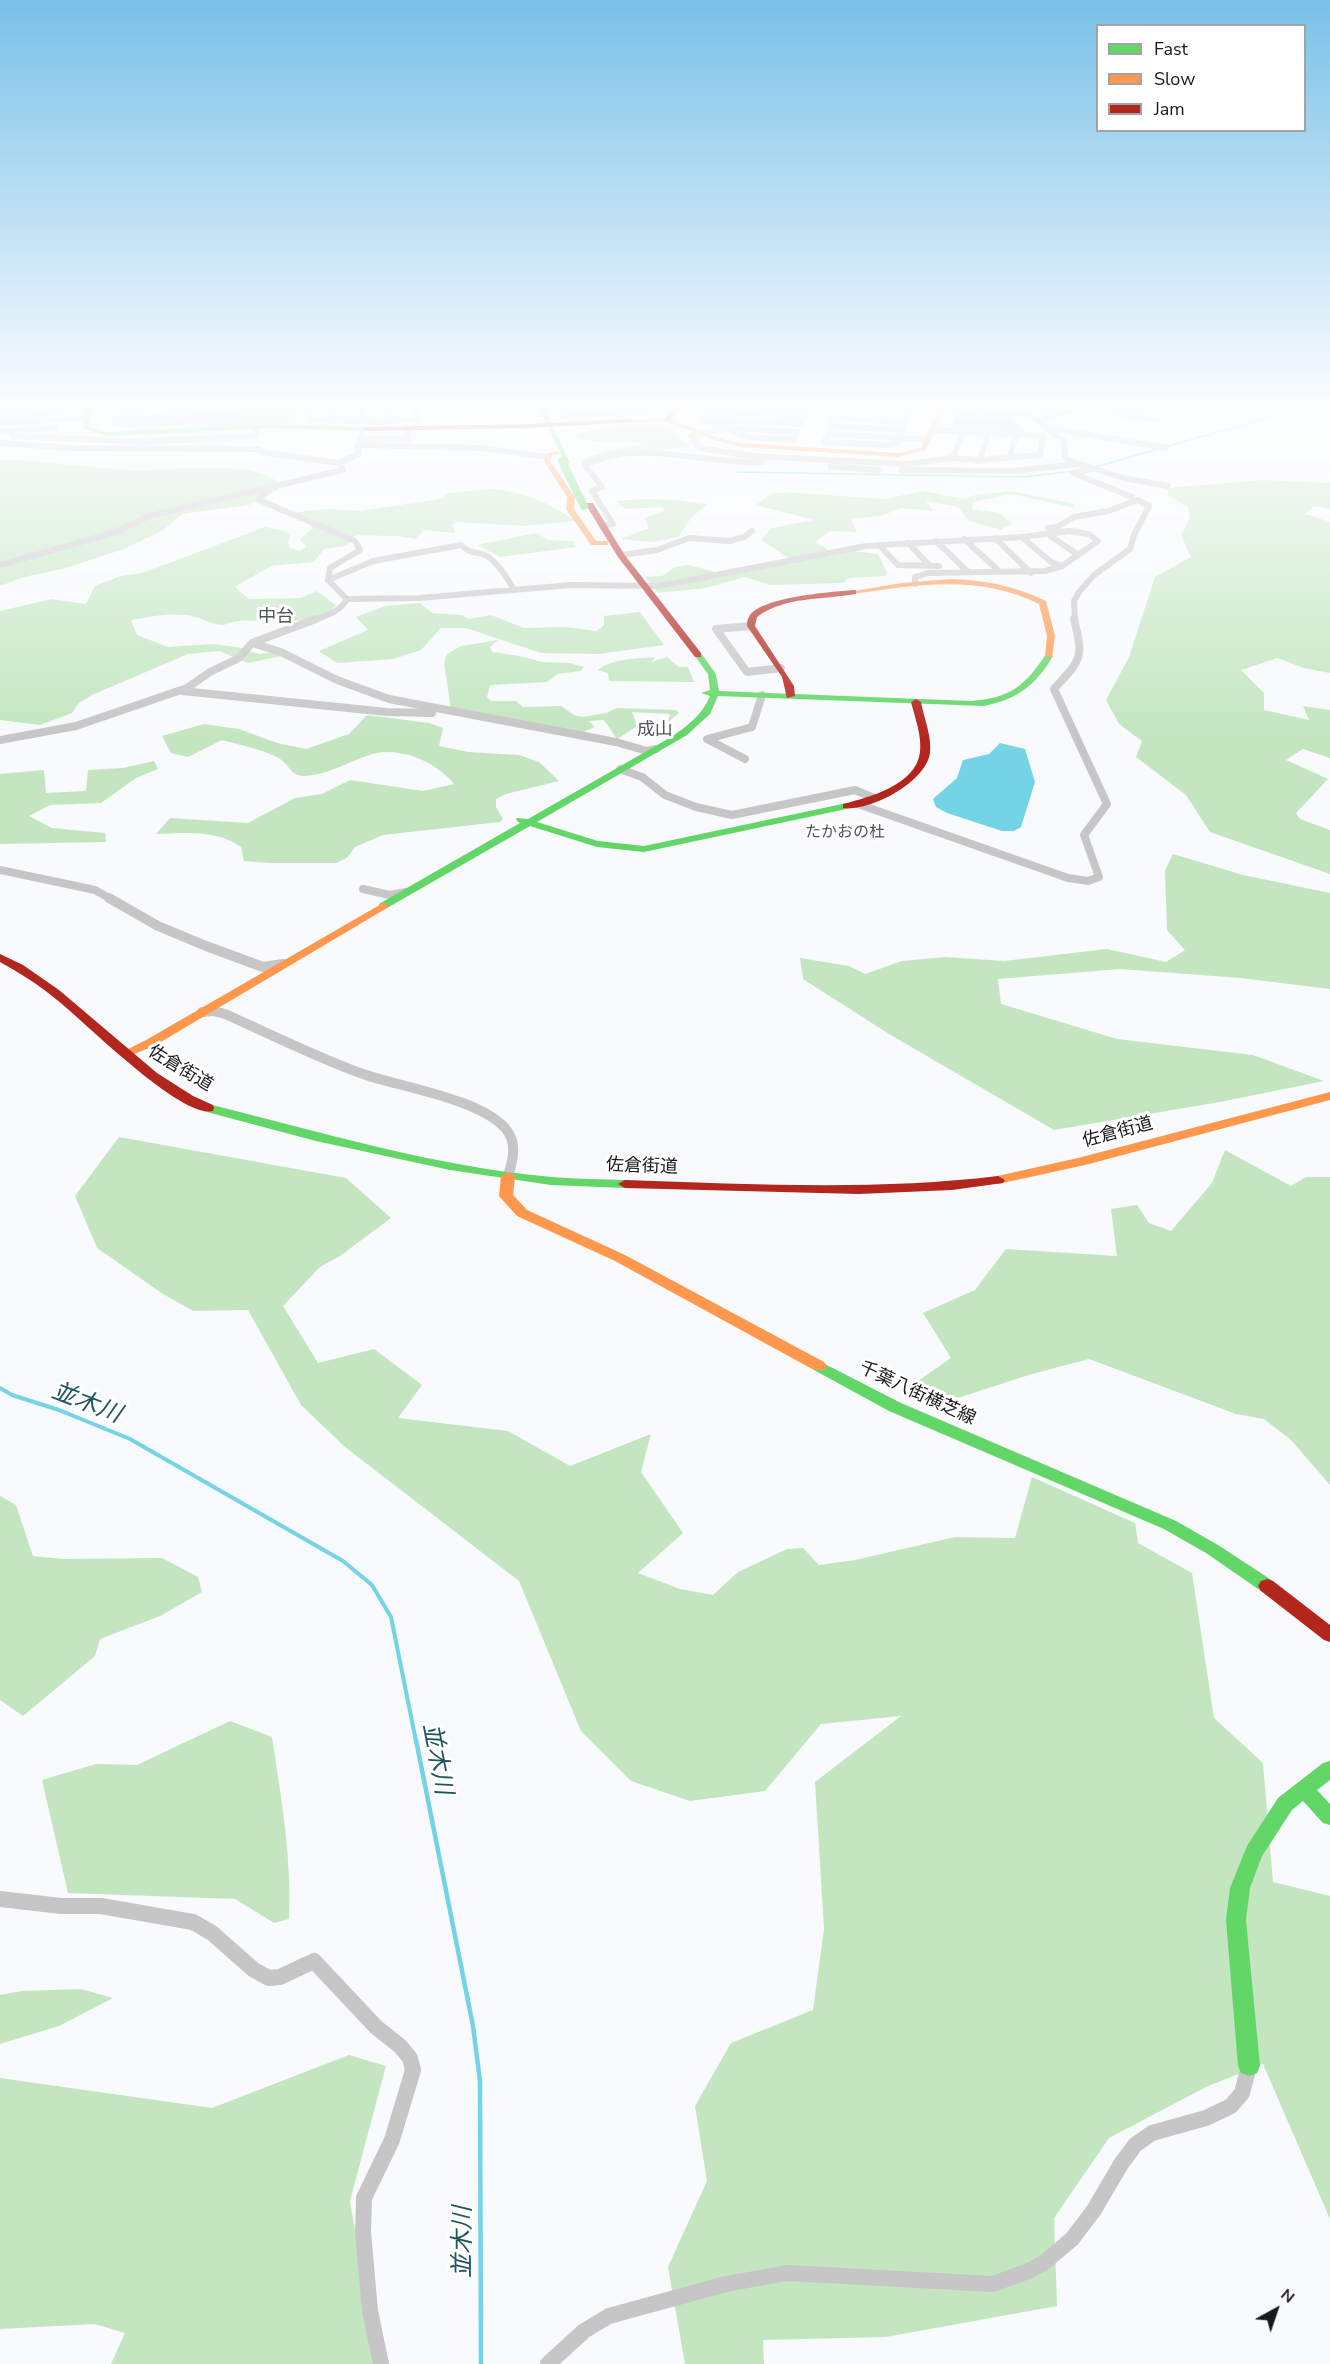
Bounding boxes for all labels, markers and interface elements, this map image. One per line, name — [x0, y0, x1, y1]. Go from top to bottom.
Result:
legend — [1096, 24, 1306, 132]
text: Fast — [1154, 37, 1188, 61]
text: Slow — [1154, 67, 1195, 91]
text: Jam — [1154, 97, 1185, 121]
district label: 中台 — [258, 607, 294, 629]
district label: 成山 — [637, 720, 673, 742]
district label: たかおの杜 — [805, 823, 885, 843]
street label: 佐倉街道 — [144, 1041, 216, 1097]
street label: 佐倉街道 — [1080, 1113, 1156, 1153]
street label: 佐倉街道 — [606, 1155, 678, 1179]
street label: 千葉八街横芝線 — [855, 1358, 979, 1430]
water label: 並木川 — [47, 1378, 125, 1430]
water label: 並木川 — [415, 1721, 457, 1797]
water label: 並木川 — [450, 2206, 478, 2278]
north arrow — [1246, 2280, 1306, 2340]
text: N — [1276, 2284, 1299, 2308]

